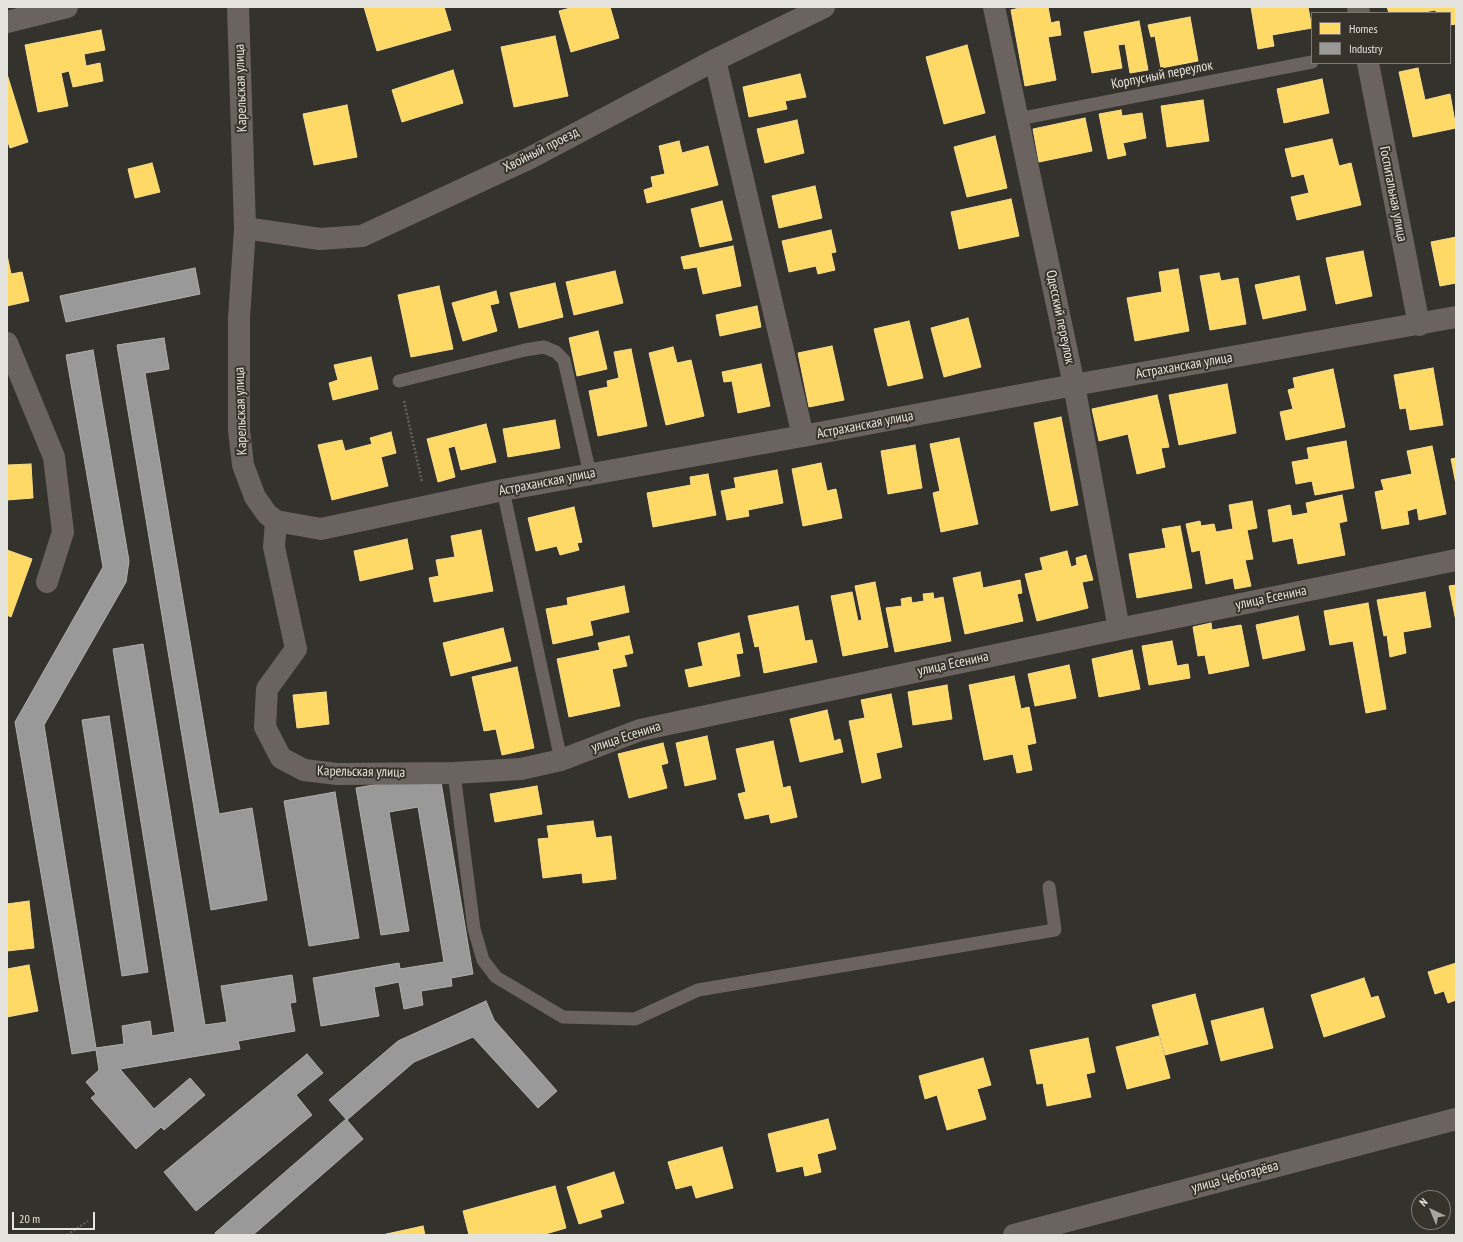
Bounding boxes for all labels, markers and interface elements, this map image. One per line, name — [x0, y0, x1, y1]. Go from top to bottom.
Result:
legend — [1311, 12, 1451, 64]
text: Homes — [1349, 21, 1377, 36]
text: Industry — [1349, 41, 1383, 56]
street label: Карельская улица — [231, 44, 251, 132]
street label: Корпусный переулок — [1110, 57, 1214, 93]
street label: Хвойный проезд — [500, 124, 582, 176]
street label: Госпитальная улица — [1376, 145, 1410, 243]
street label: Одесский переулок — [1042, 269, 1078, 365]
street label: Астраханская улица — [1134, 349, 1234, 383]
street label: Карельская улица — [231, 367, 251, 455]
street label: Астраханская улица — [815, 407, 915, 443]
street label: Астраханская улица — [497, 464, 597, 500]
street label: улица Есенина — [1234, 582, 1308, 614]
street label: улица Есенина — [916, 648, 990, 680]
street label: улица Есенина — [589, 718, 663, 756]
street label: Карельская улица — [317, 763, 405, 781]
street label: улица Чеботарёва — [1190, 1157, 1280, 1197]
north arrow — [1411, 1190, 1451, 1230]
text: N — [1416, 1195, 1430, 1209]
scale bar — [14, 1204, 97, 1230]
text: 20 m — [19, 1211, 40, 1226]

